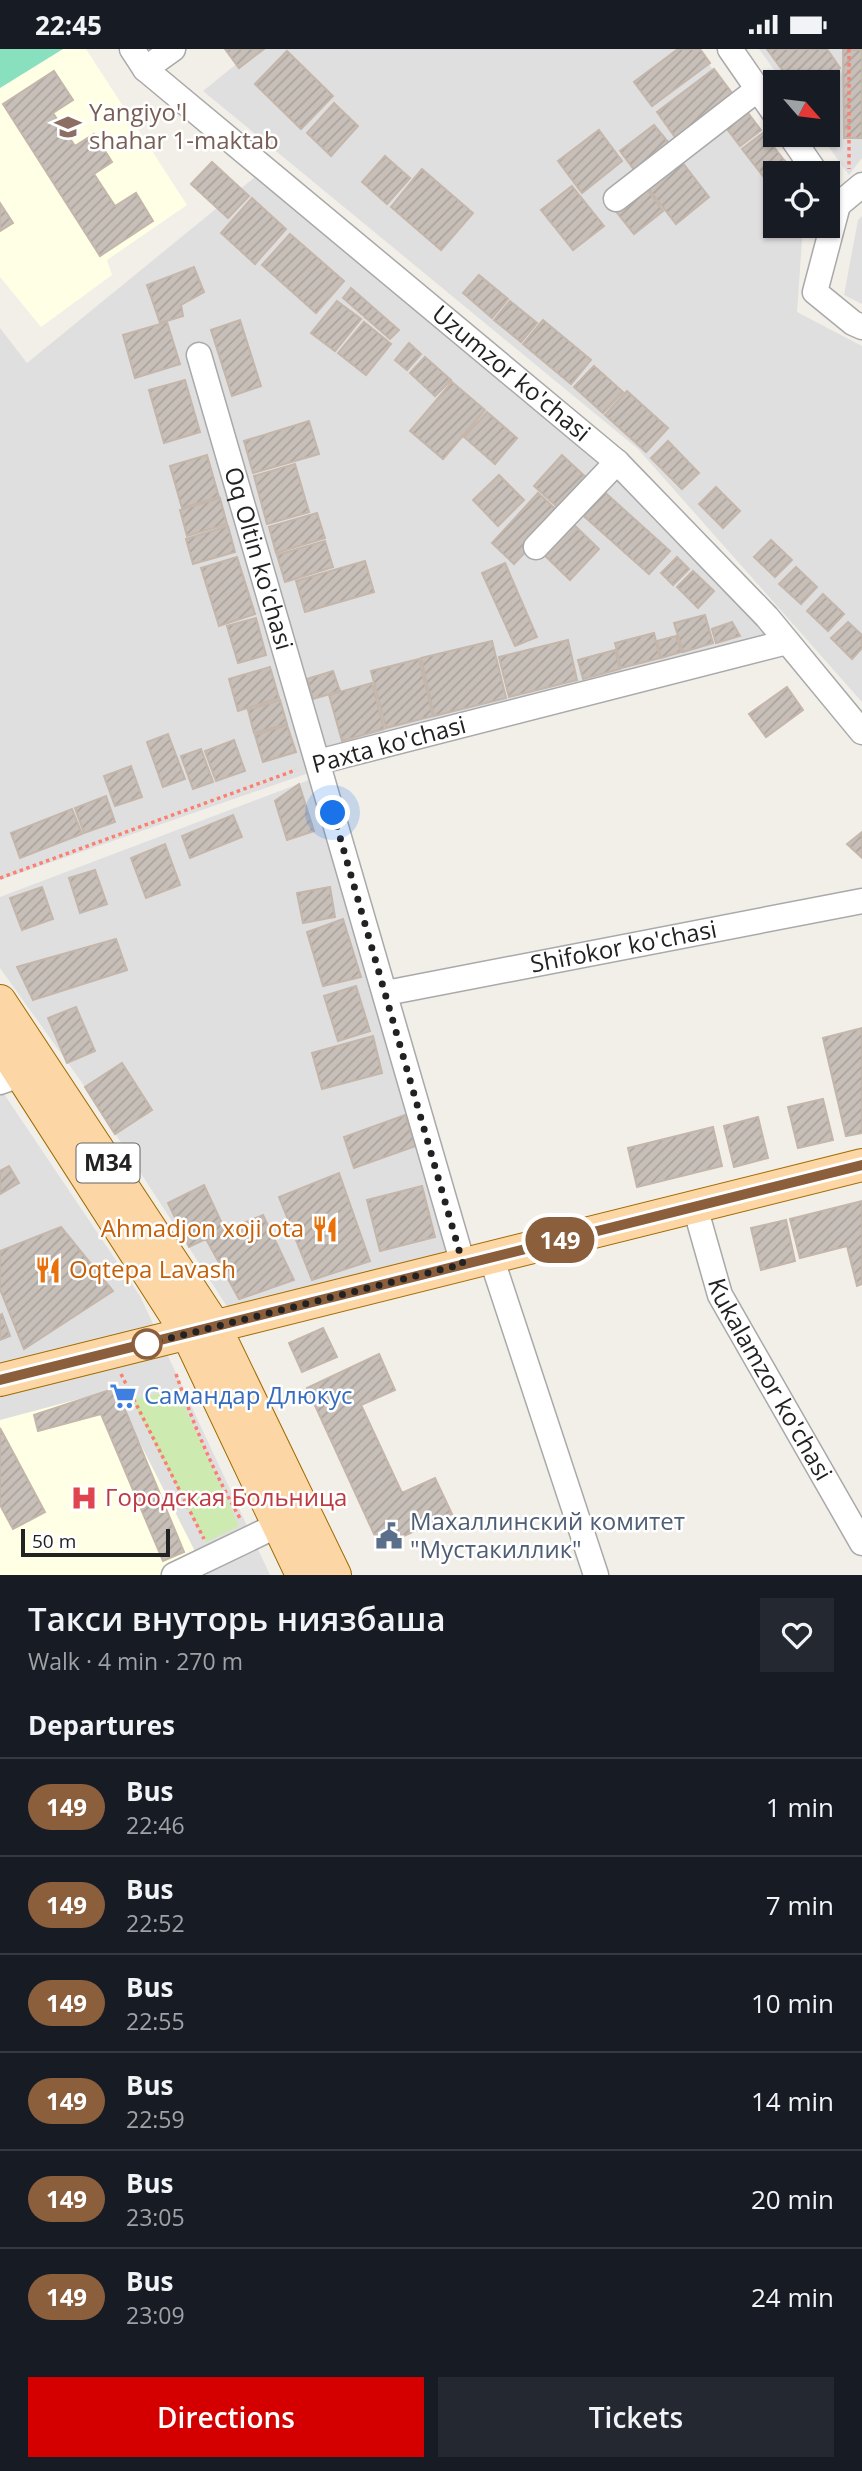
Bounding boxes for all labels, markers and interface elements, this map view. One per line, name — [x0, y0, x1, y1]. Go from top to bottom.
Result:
text: 22:45 — [35, 7, 102, 43]
north arrow — [763, 70, 840, 147]
map controls — [763, 70, 840, 238]
place label: Yangiyo'l shahar 1-maktab — [89, 95, 279, 156]
school or university icon: Yangiyo'l shahar 1-maktab — [53, 112, 83, 142]
button: locate — [763, 161, 840, 238]
street label: Uzumzor ko'chasi — [426, 297, 598, 448]
street label: Oq Oltin ko'chasi — [217, 463, 302, 654]
street label: Paxta ko'chasi — [308, 707, 469, 780]
your location — [315, 795, 350, 830]
street label: Shifokor ko'chasi — [527, 911, 719, 980]
road number: M34 — [76, 1143, 140, 1183]
place label: Ahmadjon xoji ota — [101, 1211, 304, 1244]
restaurant icon: Ahmadjon xoji ota — [310, 1214, 340, 1244]
line badge: 149 — [520, 1217, 600, 1263]
text: 149 — [539, 1223, 581, 1256]
place label: Oqtepa Lavash — [69, 1252, 236, 1285]
restaurant icon: Oqtepa Lavash — [33, 1255, 63, 1285]
street label: Kukalamzor ko'chasi — [701, 1274, 841, 1486]
unlabelled marker — [132, 1329, 162, 1359]
place label: Самандар Длюкус — [144, 1378, 353, 1411]
supermarket icon: Самандар Длюкус — [108, 1381, 138, 1411]
place label: Городская Больница — [105, 1480, 347, 1513]
hospital icon: Городская Больница — [69, 1483, 99, 1513]
place label: Махаллинский комитет "Мустакиллик" — [410, 1504, 685, 1565]
public building icon: Махаллинский комитет "Мустакиллик" — [374, 1521, 404, 1551]
scale bar — [21, 1526, 170, 1558]
text: 50 m — [32, 1528, 76, 1554]
text: Такси внуторь ниязбаша — [28, 1596, 446, 1641]
button: heart — [760, 1598, 834, 1672]
text: Walk · 4 min · 270 m — [28, 1645, 243, 1677]
text: Departures — [28, 1707, 175, 1743]
text: Bus — [126, 1773, 173, 1809]
text: 1 min — [766, 1789, 834, 1825]
text: 149 — [46, 1790, 87, 1823]
text: 22:46 — [126, 1809, 185, 1841]
text: Bus — [126, 1871, 173, 1907]
text: 7 min — [766, 1887, 834, 1923]
text: 149 — [46, 1888, 87, 1921]
text: 22:52 — [126, 1907, 185, 1939]
text: Bus — [126, 1969, 173, 2005]
text: 10 min — [751, 1985, 834, 2021]
text: 149 — [46, 1986, 87, 2019]
text: 22:55 — [126, 2005, 185, 2037]
text: Bus — [126, 2067, 173, 2103]
text: 14 min — [751, 2083, 834, 2119]
text: 149 — [46, 2084, 87, 2117]
text: 22:59 — [126, 2103, 185, 2135]
text: Bus — [126, 2165, 173, 2201]
text: 20 min — [751, 2181, 834, 2217]
text: 149 — [46, 2182, 87, 2215]
text: 23:05 — [126, 2201, 185, 2233]
text: Bus — [126, 2263, 173, 2299]
text: 24 min — [751, 2279, 834, 2315]
text: 149 — [46, 2280, 87, 2313]
text: 23:09 — [126, 2299, 185, 2331]
button: Directions — [28, 2377, 424, 2457]
button: Tickets — [438, 2377, 834, 2457]

